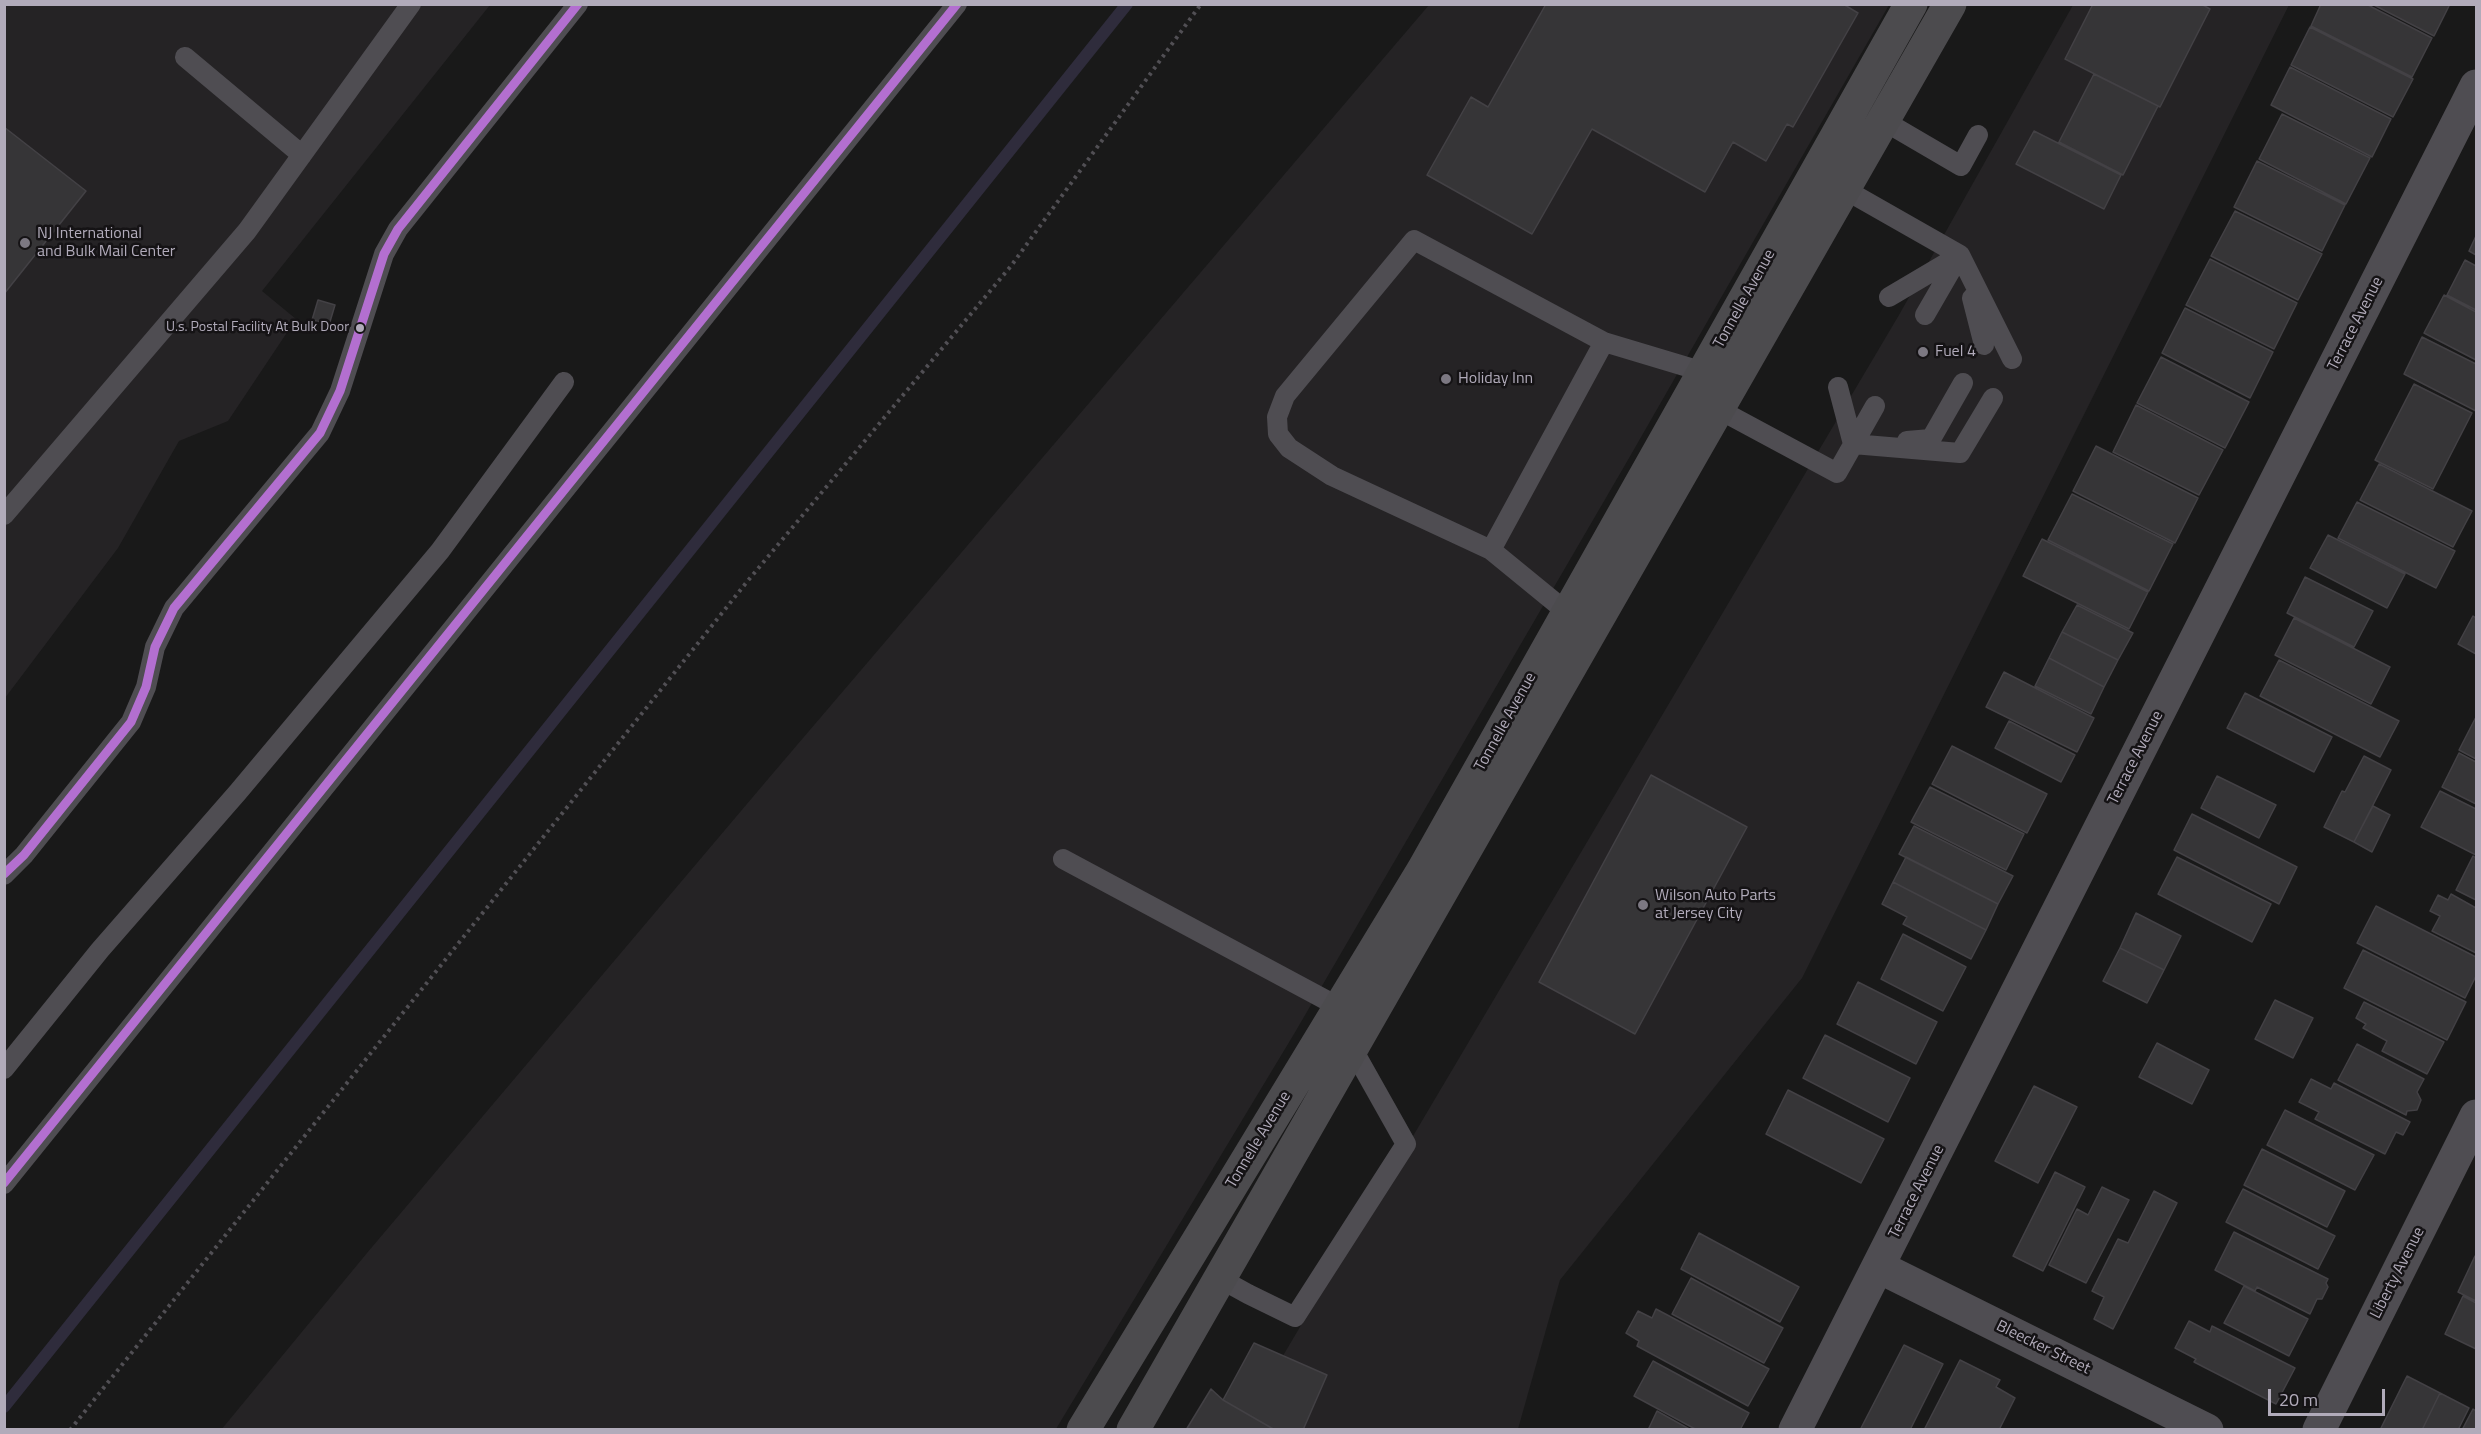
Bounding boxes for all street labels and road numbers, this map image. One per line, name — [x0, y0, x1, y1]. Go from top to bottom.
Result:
street label: Tonnelle Avenue — [1710, 246, 1780, 352]
street label: Terrace Avenue — [2324, 274, 2388, 374]
street label: Tonnelle Avenue — [1471, 669, 1541, 775]
street label: Terrace Avenue — [2104, 708, 2168, 808]
street label: Tonnelle Avenue — [1223, 1088, 1295, 1192]
street label: Terrace Avenue — [1885, 1142, 1949, 1242]
street label: Liberty Avenue — [2367, 1224, 2429, 1322]
street label: Bleecker Street — [1993, 1317, 2093, 1379]

